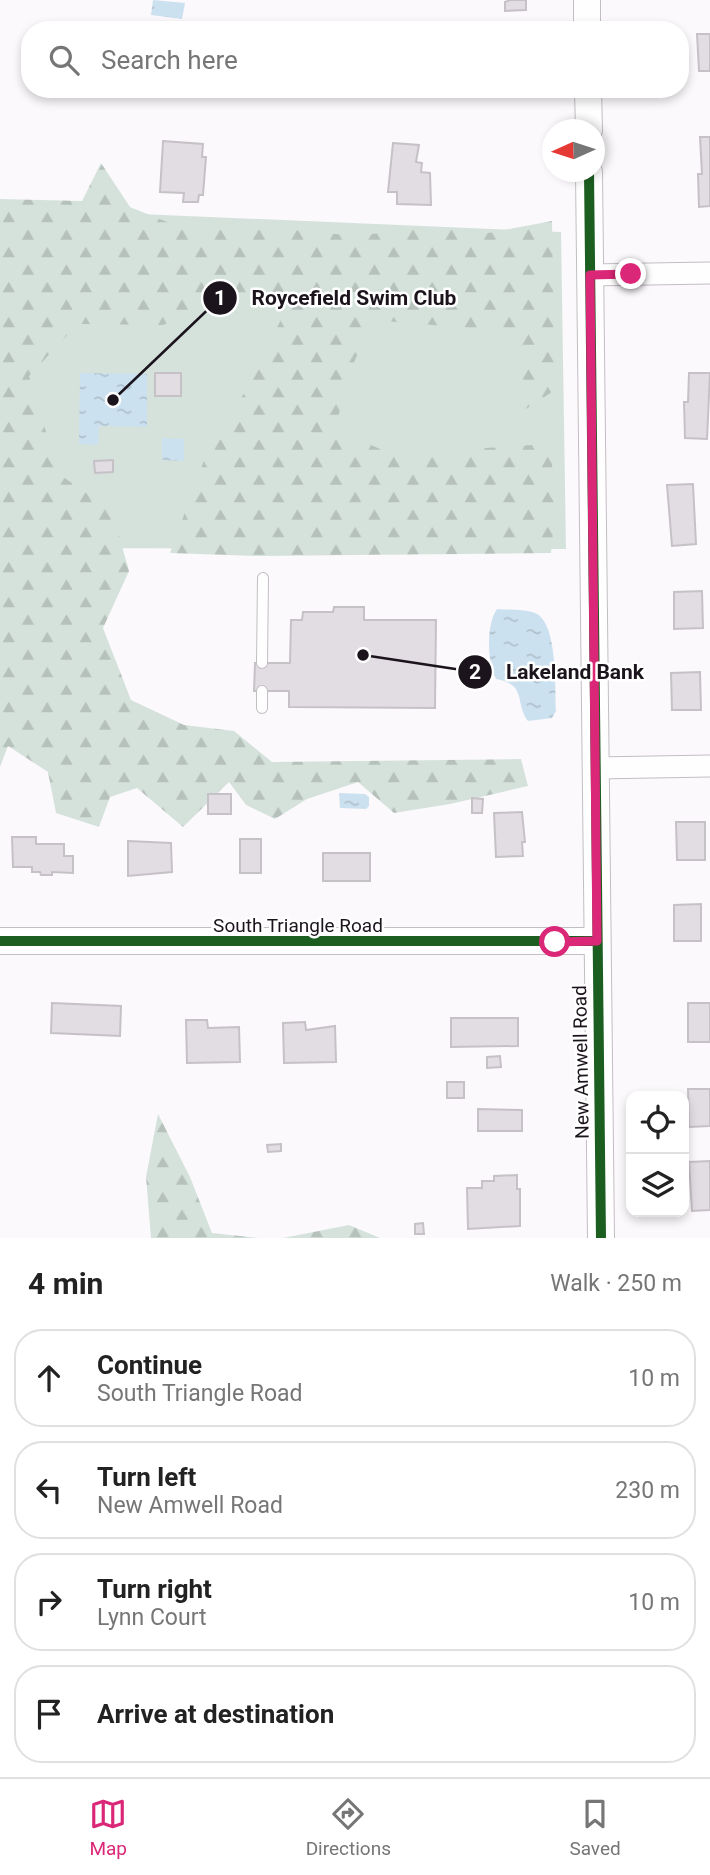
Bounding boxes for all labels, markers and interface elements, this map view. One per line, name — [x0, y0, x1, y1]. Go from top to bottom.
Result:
search box — [21, 21, 689, 98]
icon: search — [45, 41, 83, 79]
text: Search here — [101, 45, 238, 75]
north arrow — [542, 119, 605, 182]
route end — [615, 258, 646, 289]
callout: Roycefield Swim Club — [203, 277, 471, 319]
text: 1 — [214, 286, 226, 310]
text: Roycefield Swim Club — [252, 286, 457, 310]
callout: Lakeland Bank — [457, 651, 658, 693]
text: 2 — [469, 660, 481, 684]
text: Lakeland Bank — [506, 660, 645, 684]
street label: South Triangle Road — [213, 914, 383, 937]
route start — [539, 926, 570, 957]
street label: New Amwell Road — [568, 985, 594, 1139]
map controls — [626, 1091, 689, 1217]
button: locate — [626, 1091, 689, 1154]
button: layers — [626, 1154, 689, 1217]
text: 4 min — [28, 1266, 103, 1301]
text: Walk · 250 m — [550, 1270, 682, 1297]
text: Continue — [97, 1350, 202, 1380]
icon: ahead — [30, 1359, 68, 1397]
text: 10 m — [628, 1365, 680, 1392]
text: South Triangle Road — [97, 1380, 303, 1407]
text: Turn left — [97, 1462, 196, 1492]
icon: left — [30, 1471, 68, 1509]
text: 230 m — [615, 1477, 680, 1504]
text: New Amwell Road — [97, 1492, 283, 1519]
text: Turn right — [97, 1574, 212, 1604]
icon: right — [30, 1583, 68, 1621]
text: 10 m — [628, 1589, 680, 1616]
text: Lynn Court — [97, 1604, 207, 1631]
icon: arrive — [30, 1695, 68, 1733]
text: Arrive at destination — [97, 1699, 334, 1729]
tab: Map — [89, 1795, 127, 1860]
tab: Directions — [306, 1795, 391, 1860]
tab: Saved — [569, 1795, 621, 1860]

